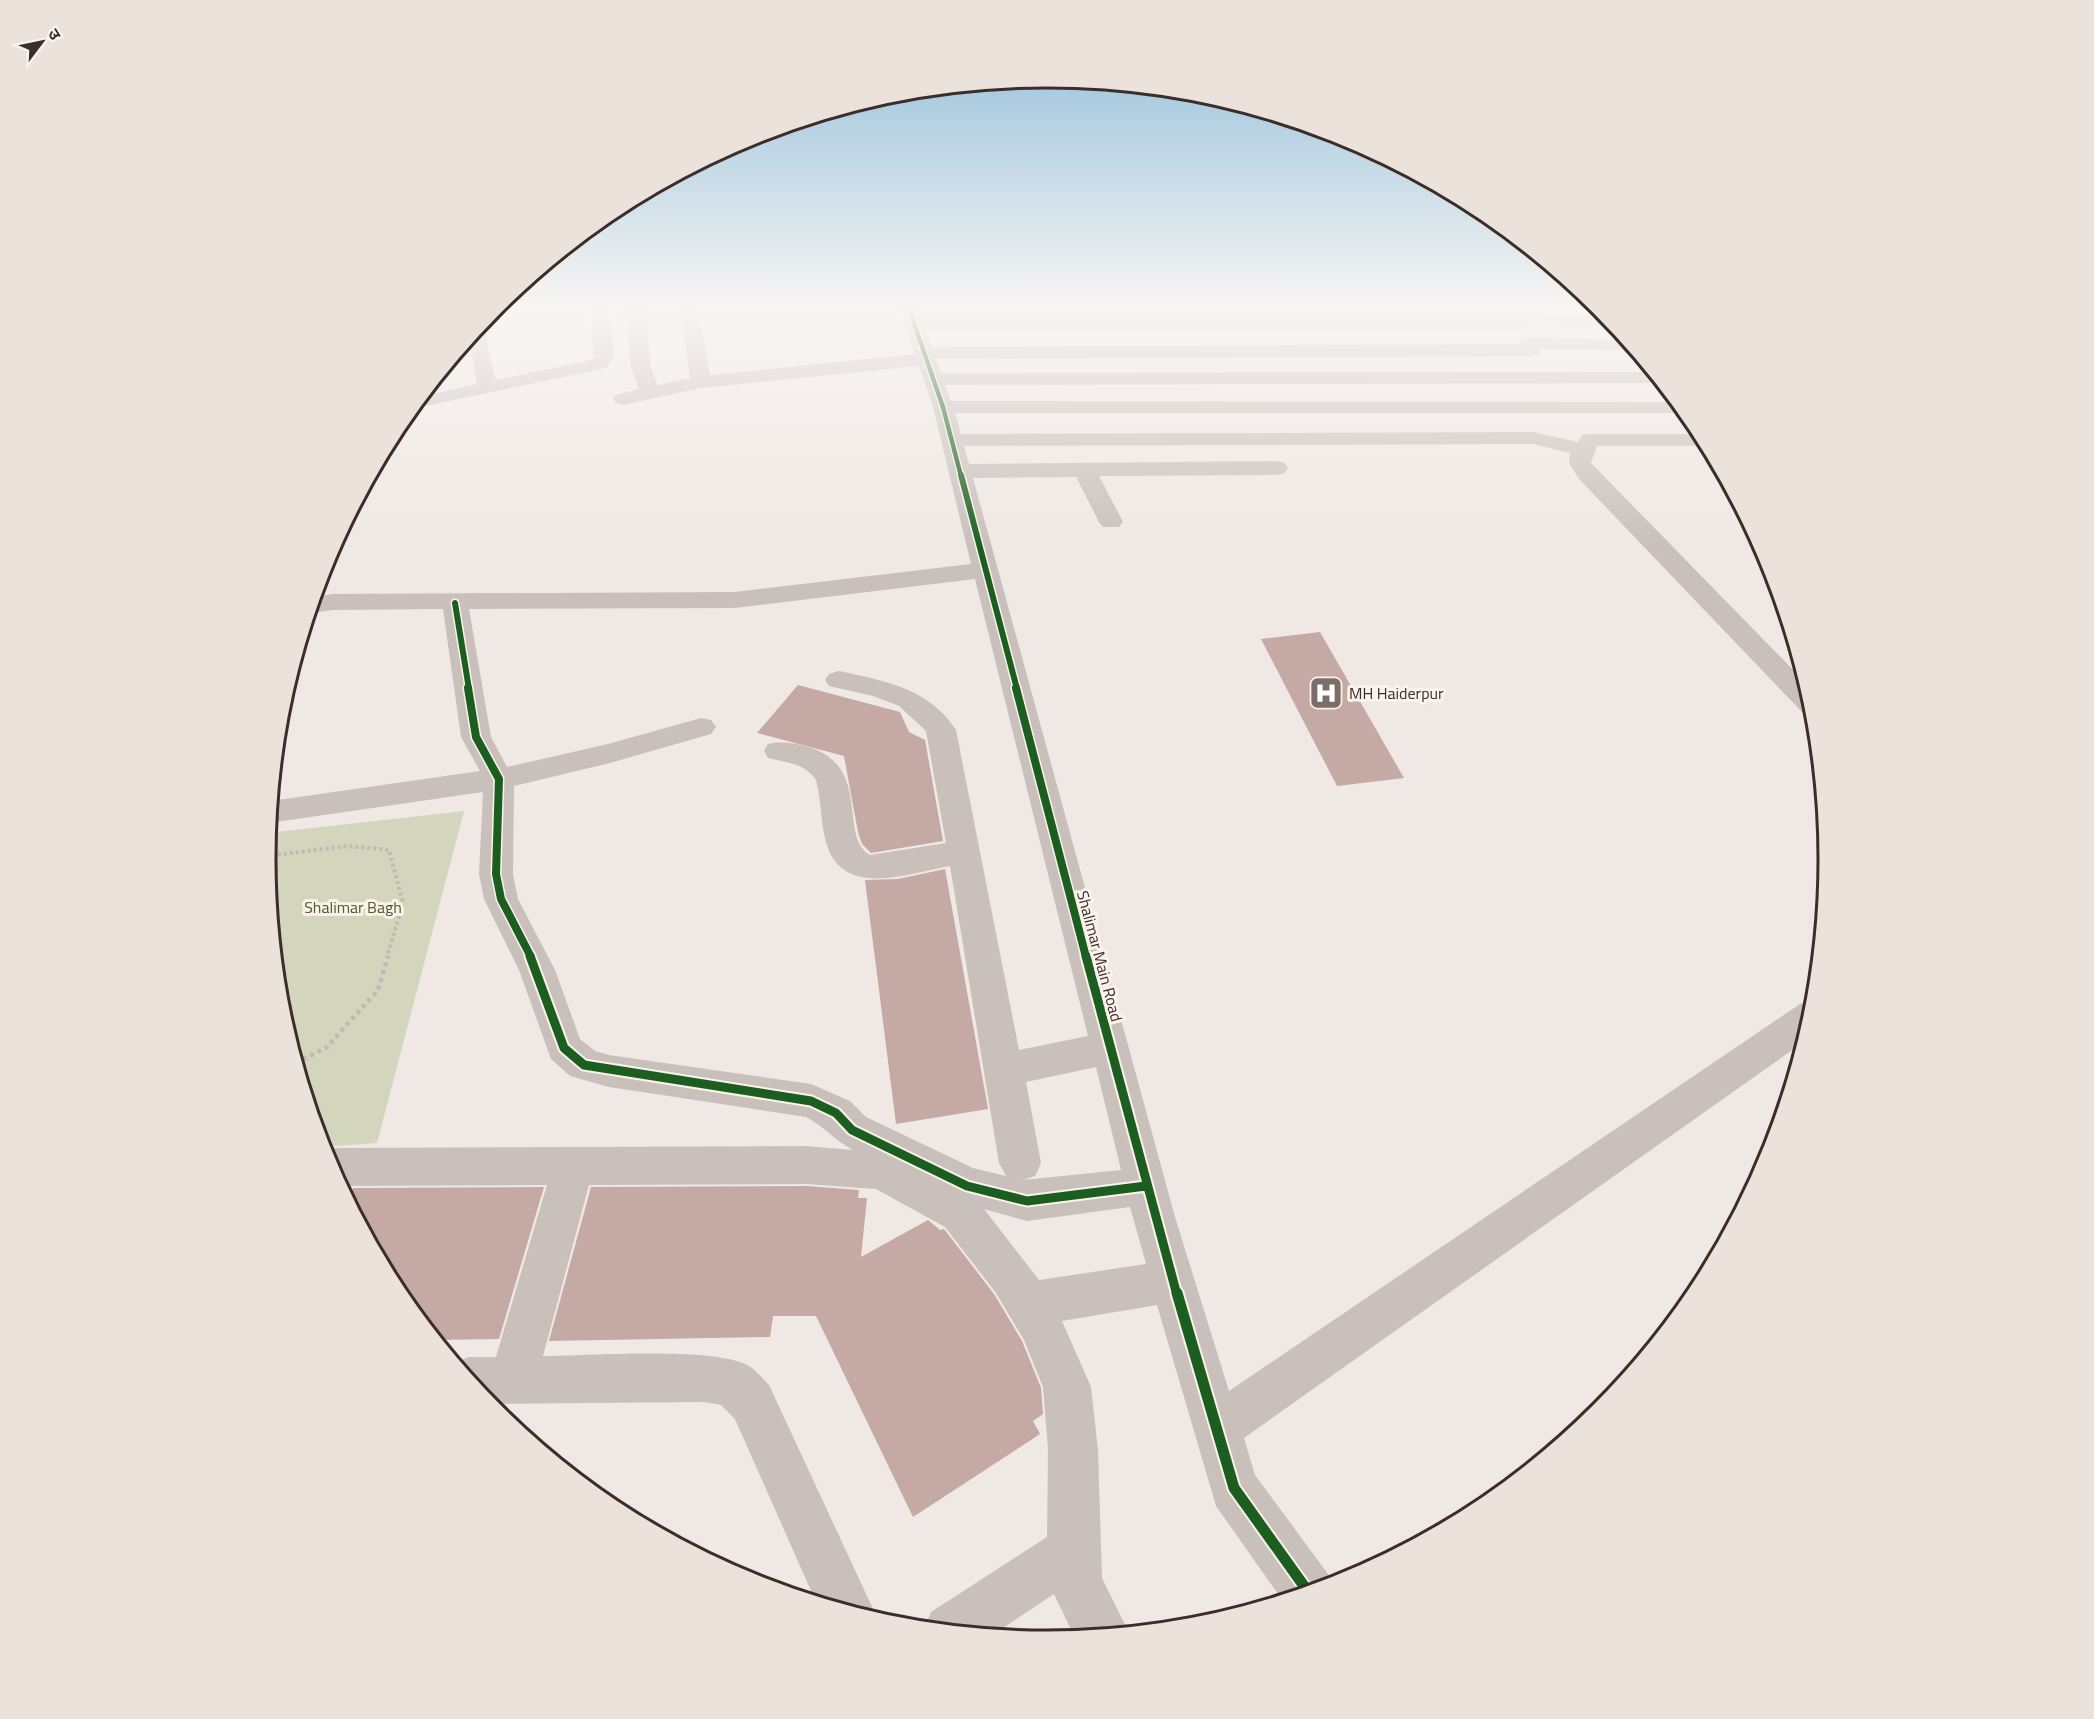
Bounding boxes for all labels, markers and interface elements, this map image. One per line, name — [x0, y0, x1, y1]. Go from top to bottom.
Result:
north arrow — [12, 12, 72, 72]
text: उ — [42, 24, 68, 45]
hospital icon: MH Haiderpur — [1308, 675, 1344, 711]
place label: MH Haiderpur — [1349, 681, 1444, 705]
street label: Shalimar Main Road — [1071, 888, 1129, 1024]
park label: Shalimar Bagh — [304, 895, 402, 919]

